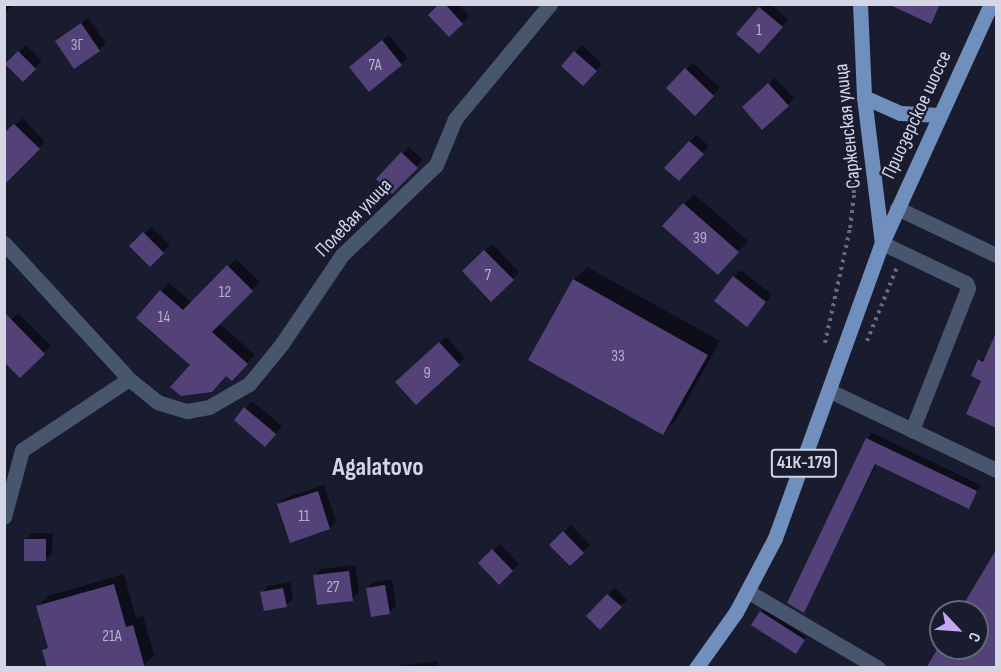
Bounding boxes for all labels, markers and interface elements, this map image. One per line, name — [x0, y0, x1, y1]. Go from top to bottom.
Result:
house number: 1 — [756, 21, 762, 41]
house number: 3Г — [71, 36, 83, 56]
street label: Приозерское шоссе — [877, 47, 957, 183]
house number: 7А — [369, 56, 381, 76]
street label: Сарженская улица — [830, 62, 866, 190]
street label: Полевая улица — [311, 174, 397, 262]
house number: 39 — [693, 229, 707, 249]
house number: 7 — [485, 266, 491, 286]
house number: 12 — [219, 283, 231, 303]
house number: 14 — [158, 308, 170, 328]
house number: 33 — [611, 347, 625, 367]
house number: 9 — [423, 364, 431, 384]
road number: 41К-179 — [770, 448, 838, 478]
district label: Agalatovo — [332, 452, 424, 484]
house number: 11 — [298, 507, 310, 527]
house number: 27 — [326, 578, 340, 598]
north arrow — [929, 600, 989, 660]
house number: 21А — [102, 627, 122, 647]
text: С — [964, 629, 984, 645]

